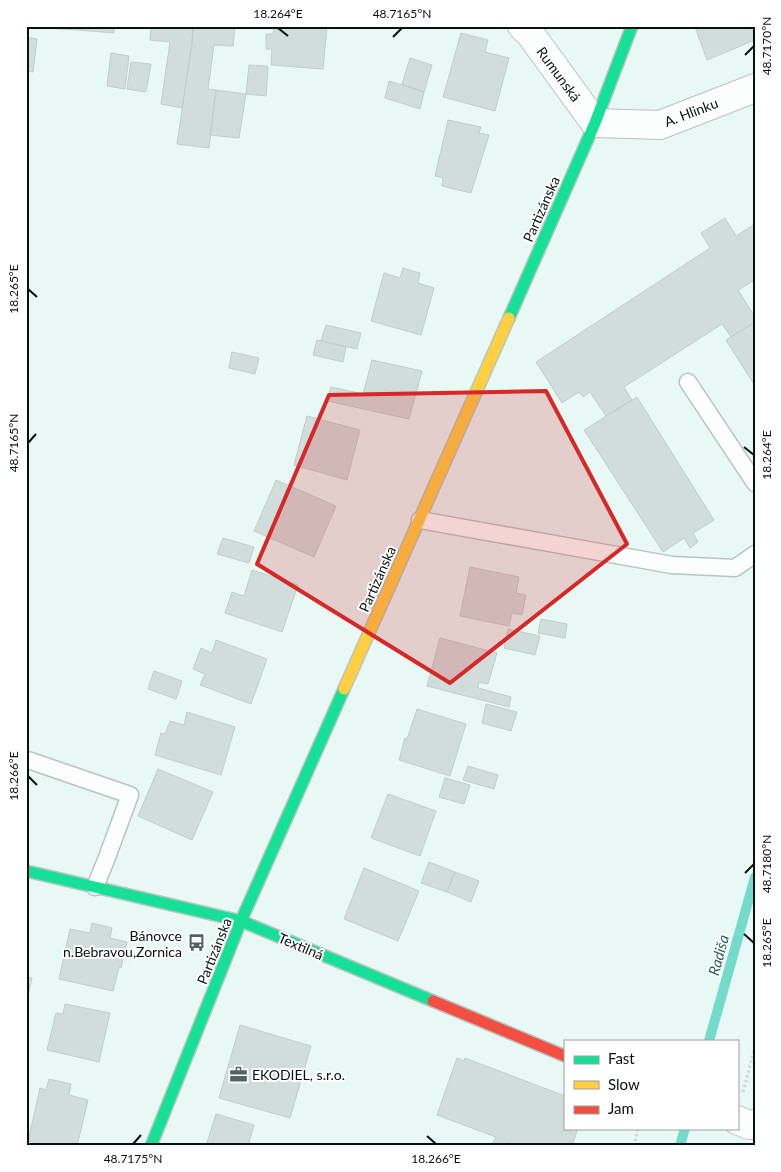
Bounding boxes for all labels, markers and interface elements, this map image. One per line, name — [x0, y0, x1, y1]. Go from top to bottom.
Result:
text: 18.264°E — [253, 6, 303, 21]
text: 48.7165°N — [373, 6, 431, 21]
text: 48.7170°N — [759, 17, 774, 75]
street label: Rumunská — [533, 43, 585, 105]
street label: A. Hlinku — [662, 94, 720, 130]
street label: Partizánska — [519, 173, 563, 244]
text: 18.265°E — [6, 264, 21, 314]
text: 48.7165°N — [6, 414, 21, 472]
text: 18.264°E — [759, 430, 774, 480]
street label: Partizánska — [355, 543, 399, 614]
text: 18.266°E — [6, 751, 21, 801]
text: 48.7180°N — [759, 835, 774, 893]
street label: Partizánska — [193, 915, 235, 987]
text: 18.265°E — [759, 918, 774, 968]
place label: Bánovce n.Bebravou,Zornica — [63, 927, 182, 960]
street label: Textilná — [276, 929, 326, 963]
water label: Radiša — [704, 932, 732, 977]
bus stop icon: Bánovce n.Bebravou,Zornica — [186, 933, 206, 953]
legend — [564, 1040, 738, 1130]
text: Fast — [608, 1049, 635, 1067]
office icon: EKODIEL, s.r.o. — [228, 1064, 248, 1084]
place label: EKODIEL, s.r.o. — [252, 1066, 345, 1083]
text: Slow — [608, 1075, 640, 1093]
text: Jam — [608, 1099, 634, 1117]
text: 48.7175°N — [104, 1151, 162, 1166]
text: 18.266°E — [411, 1151, 461, 1166]

